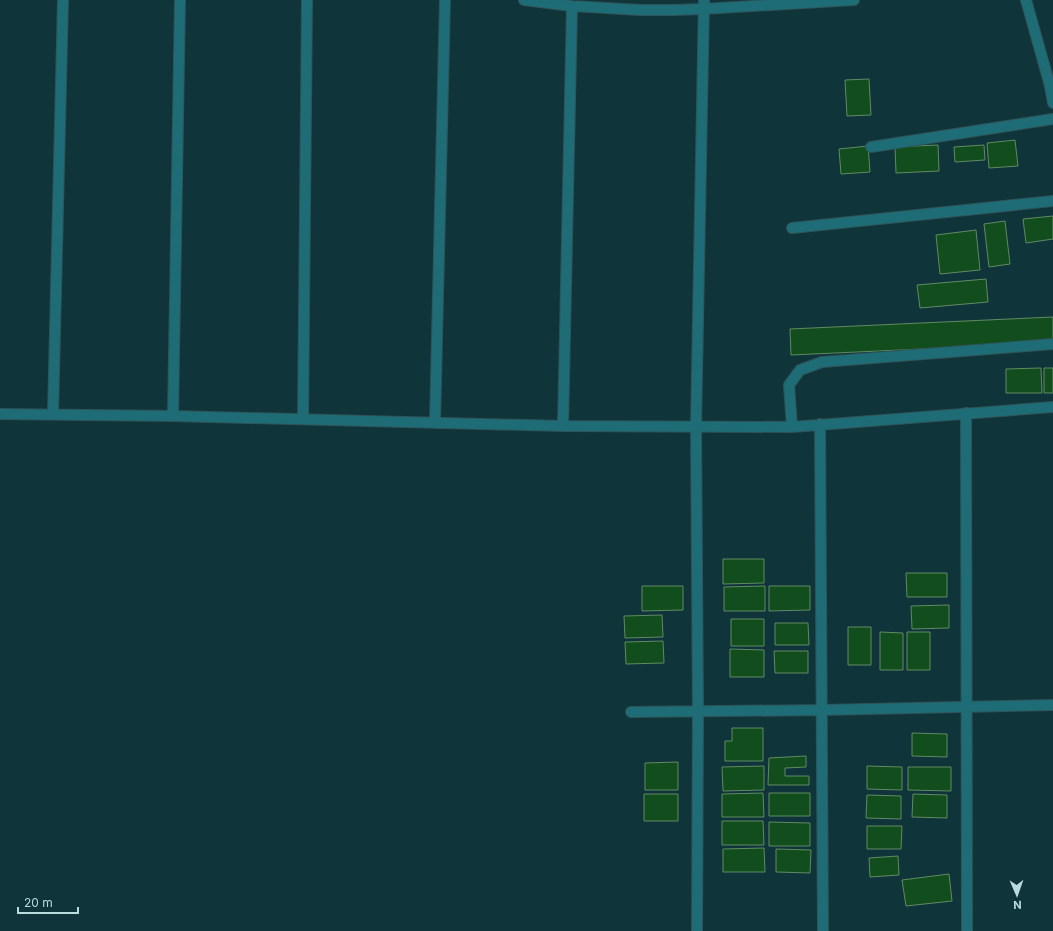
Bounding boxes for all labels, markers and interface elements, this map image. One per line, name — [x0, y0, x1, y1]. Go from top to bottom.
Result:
north arrow — [997, 875, 1037, 915]
scale bar — [18, 889, 78, 915]
text: 20 m — [24, 895, 53, 910]
text: N — [1013, 898, 1022, 912]

